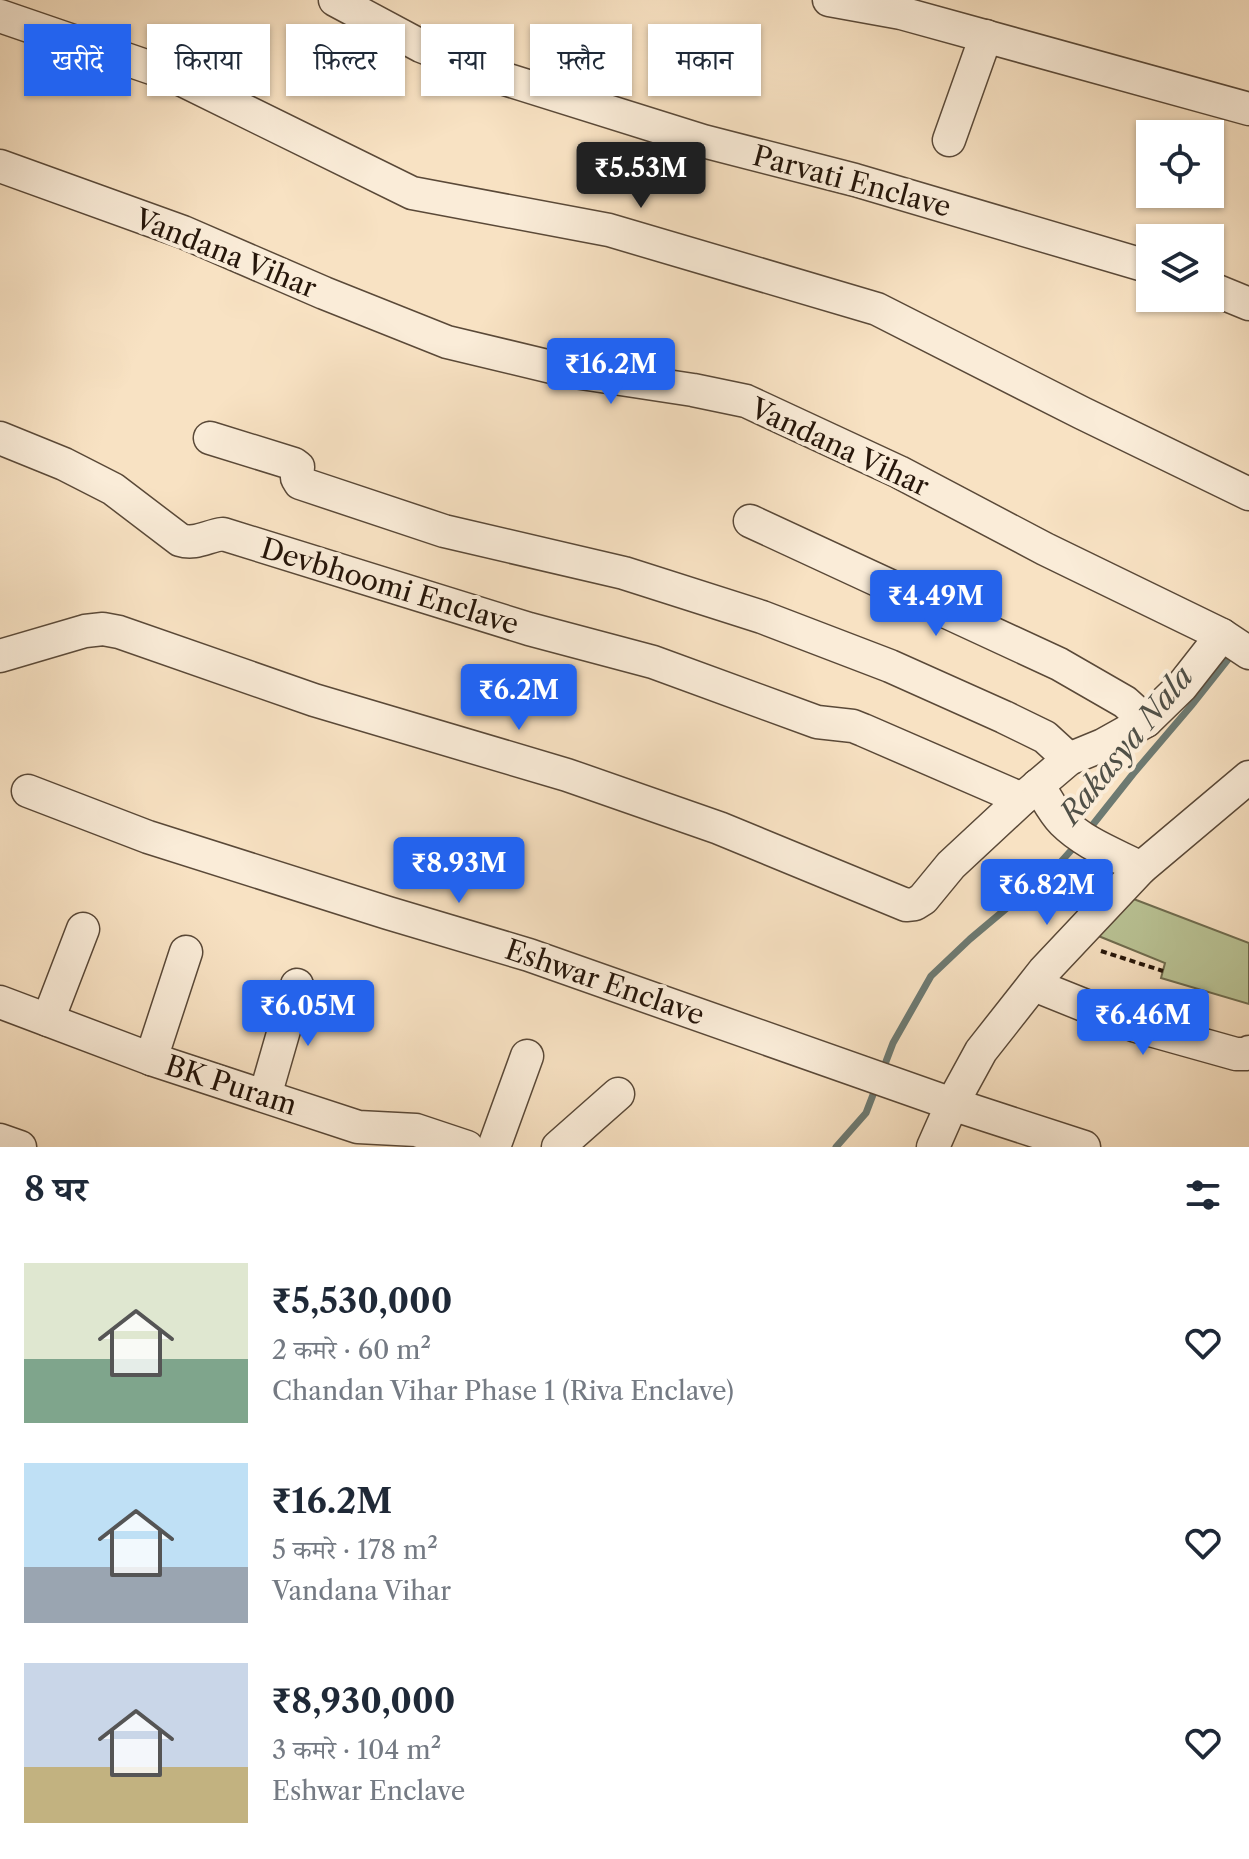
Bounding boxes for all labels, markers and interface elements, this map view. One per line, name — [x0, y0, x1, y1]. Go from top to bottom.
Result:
chip: खरीदें — [24, 24, 131, 96]
chip: किराया — [147, 24, 270, 96]
chip: फ़िल्टर — [286, 24, 405, 96]
chip: नया — [421, 24, 514, 96]
chip: फ़्लैट — [530, 24, 632, 96]
chip: मकान — [648, 24, 761, 96]
map controls — [1136, 120, 1224, 312]
button: locate — [1136, 120, 1224, 208]
street label: Parvati Enclave — [749, 138, 955, 224]
pin: ₹5.53M — [576, 142, 706, 210]
text: ₹5.53M — [595, 152, 687, 184]
street label: Vandana Vihar — [129, 201, 322, 305]
button: layers — [1136, 224, 1224, 312]
pin: ₹16.2M — [546, 338, 676, 406]
text: ₹16.2M — [565, 348, 657, 380]
street label: Vandana Vihar — [744, 390, 935, 503]
street label: Devbhoomi Enclave — [257, 531, 523, 641]
pin: ₹4.49M — [871, 570, 1001, 638]
text: ₹4.49M — [888, 580, 984, 612]
water label: Rakasya Nala — [1050, 659, 1201, 833]
pin: ₹6.2M — [463, 664, 575, 732]
text: ₹6.2M — [479, 674, 559, 706]
pin: ₹8.93M — [394, 837, 524, 905]
text: ₹8.93M — [411, 847, 507, 879]
pin: ₹6.82M — [982, 859, 1112, 927]
text: ₹6.82M — [999, 869, 1095, 901]
street label: Eshwar Enclave — [501, 932, 709, 1032]
pin: ₹6.05M — [243, 980, 373, 1048]
pin: ₹6.46M — [1078, 989, 1208, 1057]
text: ₹6.05M — [260, 990, 356, 1022]
text: ₹6.46M — [1095, 999, 1191, 1031]
street label: BK Puram — [161, 1048, 301, 1122]
text: 8 घर — [24, 1168, 87, 1210]
icon: filters — [1181, 1173, 1225, 1217]
text: ₹5,530,000 — [272, 1280, 452, 1322]
icon: home — [88, 1295, 184, 1391]
icon: heart — [1181, 1321, 1225, 1365]
text: 2 कमरे · 60 m² — [272, 1334, 431, 1366]
text: Chandan Vihar Phase 1 (Riva Enclave) — [272, 1375, 734, 1407]
text: ₹16.2M — [272, 1480, 392, 1522]
icon: home — [88, 1495, 184, 1591]
icon: heart — [1181, 1521, 1225, 1565]
text: 5 कमरे · 178 m² — [272, 1534, 438, 1566]
text: Vandana Vihar — [272, 1575, 451, 1607]
text: ₹8,930,000 — [272, 1680, 455, 1722]
icon: home — [88, 1695, 184, 1791]
icon: heart — [1181, 1721, 1225, 1765]
text: 3 कमरे · 104 m² — [272, 1734, 441, 1766]
text: Eshwar Enclave — [272, 1775, 465, 1807]

